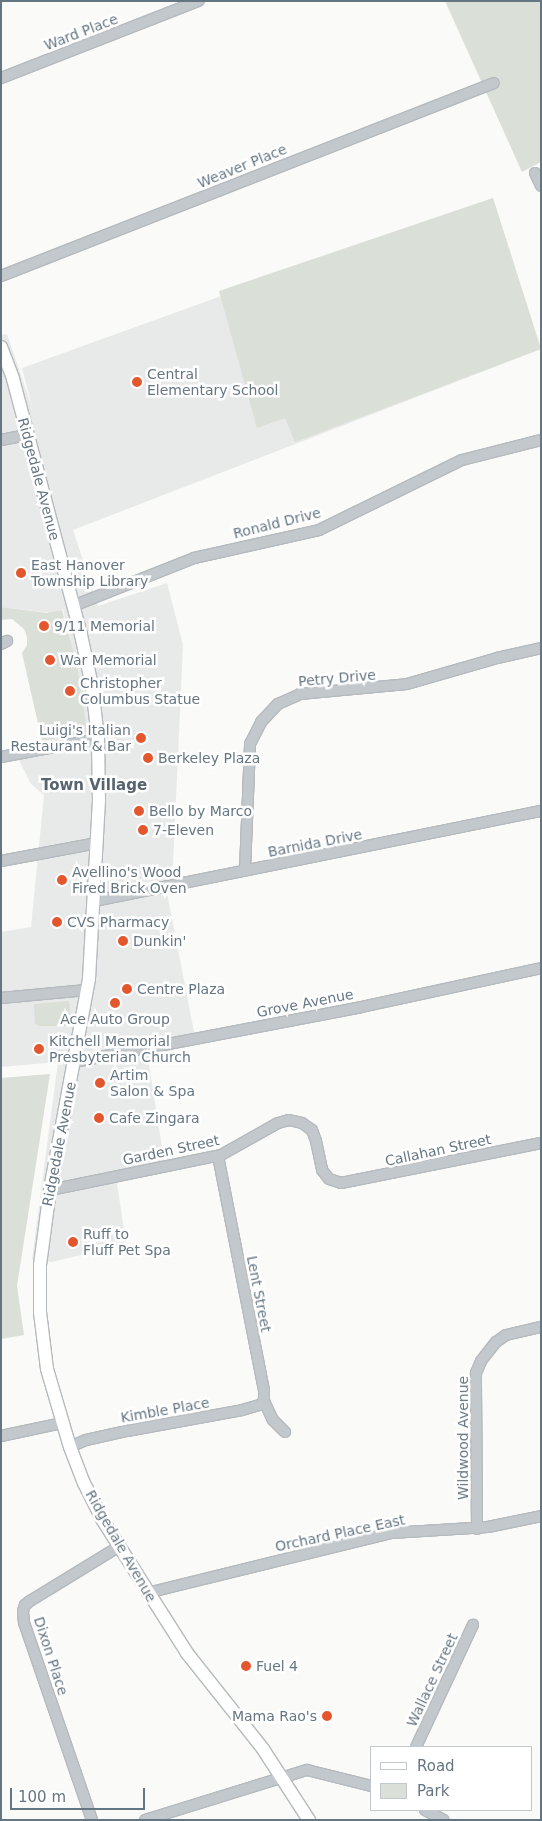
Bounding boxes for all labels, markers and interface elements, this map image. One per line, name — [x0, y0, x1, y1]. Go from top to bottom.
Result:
street label: Ward Place — [42, 10, 120, 54]
street label: Weaver Place — [195, 141, 289, 191]
place label: Central Elementary School — [147, 366, 279, 398]
marker: Central Elementary School — [131, 376, 143, 388]
street label: Ridgedale Avenue — [15, 416, 63, 542]
street label: Ronald Drive — [231, 504, 323, 542]
place label: East Hanover Township Library — [31, 557, 148, 590]
marker: East Hanover Township Library — [15, 567, 27, 579]
place label: 9/11 Memorial — [54, 618, 155, 634]
marker: 9/11 Memorial — [38, 620, 50, 632]
place label: War Memorial — [60, 652, 157, 668]
marker: War Memorial — [44, 654, 56, 666]
street label: Petry Drive — [297, 666, 377, 690]
place label: Christopher Columbus Statue — [80, 675, 200, 708]
marker: Christopher Columbus Statue — [64, 685, 76, 697]
place label: Luigi's Italian Restaurant & Bar — [11, 722, 131, 754]
marker: Luigi's Italian Restaurant & Bar — [135, 732, 147, 744]
place label: Berkeley Plaza — [158, 750, 260, 766]
marker: Berkeley Plaza — [142, 752, 154, 764]
district label: Town Village — [41, 777, 147, 795]
place label: Bello by Marco — [149, 803, 252, 819]
marker: Bello by Marco — [133, 805, 145, 817]
place label: 7-Eleven — [153, 822, 214, 838]
marker: 7-Eleven — [137, 824, 149, 836]
street label: Barnida Drive — [266, 826, 364, 860]
place label: Avellino's Wood Fired Brick Oven — [72, 864, 187, 896]
marker: Avellino's Wood Fired Brick Oven — [56, 874, 68, 886]
place label: CVS Pharmacy — [67, 914, 169, 930]
marker: CVS Pharmacy — [51, 916, 63, 928]
place label: Dunkin' — [133, 933, 186, 949]
marker: Dunkin' — [117, 935, 129, 947]
place label: Centre Plaza — [137, 981, 225, 997]
marker: Centre Plaza — [121, 983, 133, 995]
street label: Grove Avenue — [255, 985, 355, 1021]
marker: Ace Auto Group — [109, 997, 121, 1009]
place label: Ace Auto Group — [60, 1011, 170, 1027]
place label: Kitchell Memorial Presbyterian Church — [49, 1033, 191, 1066]
marker: Kitchell Memorial Presbyterian Church — [33, 1043, 45, 1055]
place label: Artim Salon & Spa — [110, 1067, 195, 1100]
marker: Artim Salon & Spa — [94, 1077, 106, 1089]
street label: Ridgedale Avenue — [39, 1080, 79, 1208]
place label: Cafe Zingara — [109, 1110, 200, 1126]
marker: Cafe Zingara — [93, 1112, 105, 1124]
street label: Callahan Street — [383, 1131, 493, 1169]
street label: Garden Street — [121, 1132, 221, 1168]
place label: Ruff to Fluff Pet Spa — [83, 1226, 171, 1258]
marker: Ruff to Fluff Pet Spa — [67, 1236, 79, 1248]
street label: Lent Street — [243, 1254, 275, 1334]
street label: Wildwood Avenue — [455, 1376, 471, 1500]
street label: Kimble Place — [119, 1394, 211, 1426]
street label: Ridgedale Avenue — [82, 1487, 160, 1605]
street label: Orchard Place East — [274, 1511, 406, 1555]
street label: Dixon Place — [30, 1615, 72, 1697]
street label: Wallace Street — [403, 1631, 461, 1729]
place label: Fuel 4 — [256, 1658, 298, 1674]
marker: Fuel 4 — [240, 1660, 252, 1672]
place label: Mama Rao's — [232, 1708, 317, 1724]
marker: Mama Rao's — [321, 1710, 333, 1722]
legend — [370, 1746, 532, 1811]
text: Road — [417, 1757, 455, 1775]
scale bar — [12, 1778, 148, 1810]
text: Park — [417, 1782, 449, 1800]
text: 100 m — [18, 1788, 66, 1806]

